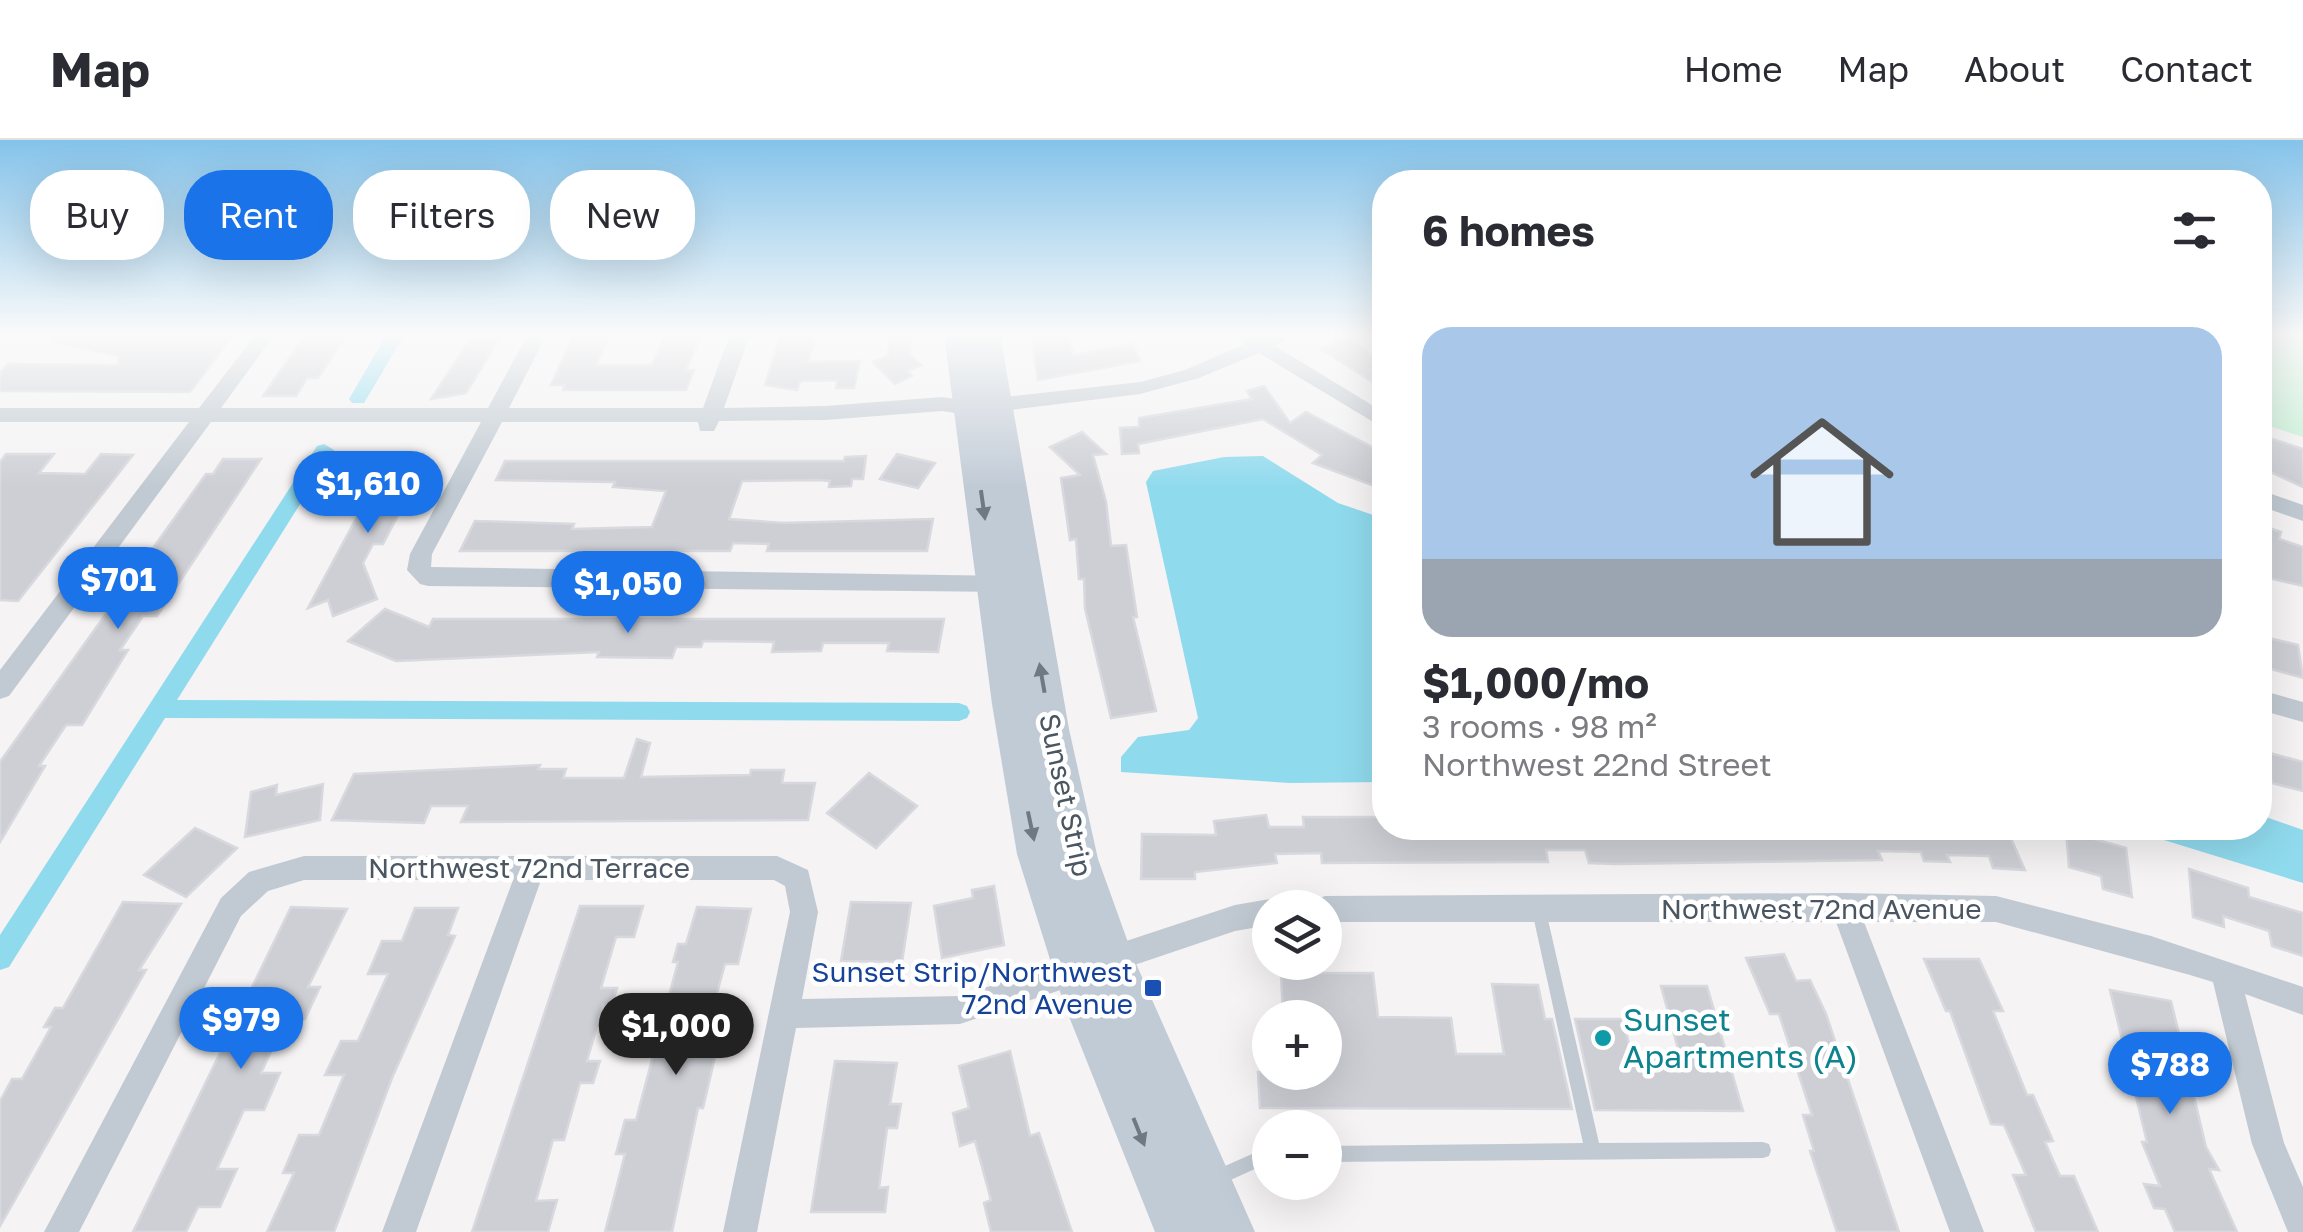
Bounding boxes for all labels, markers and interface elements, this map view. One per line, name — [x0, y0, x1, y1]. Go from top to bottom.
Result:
text: Map — [50, 40, 150, 98]
text: Home — [1684, 48, 1783, 90]
text: Map — [1838, 48, 1909, 90]
text: About — [1964, 48, 2065, 90]
text: Contact — [2120, 48, 2253, 90]
chip: Buy — [30, 170, 164, 260]
chip: Rent — [184, 170, 333, 260]
chip: Filters — [353, 170, 530, 260]
chip: New — [550, 170, 695, 260]
icon: filters — [2167, 203, 2222, 258]
text: 6 homes — [1422, 205, 1595, 255]
icon: home — [1732, 392, 1912, 572]
pin: $1,610 — [287, 451, 449, 536]
text: $1,610 — [315, 464, 421, 502]
one-way arrow — [975, 489, 991, 521]
pin: $701 — [59, 547, 177, 632]
pin: $1,050 — [547, 551, 709, 636]
text: $701 — [80, 560, 156, 598]
text: $1,050 — [573, 564, 683, 602]
text: $1,000/mo — [1422, 657, 1649, 707]
one-way arrow — [1034, 662, 1049, 693]
text: 3 rooms · 98 m² — [1422, 707, 1657, 745]
street label: Sunset Strip — [1033, 710, 1100, 879]
text: Northwest 22nd Street — [1422, 745, 1772, 783]
one-way arrow — [1024, 811, 1040, 842]
street label: Northwest 72nd Terrace — [368, 851, 690, 884]
map controls — [1252, 890, 1342, 1200]
button: layers — [1252, 890, 1342, 980]
street label: Northwest 72nd Avenue — [1661, 892, 1981, 925]
place label: Sunset Strip/Northwest 72nd Avenue — [812, 955, 1133, 1020]
marker: Sunset Strip/Northwest 72nd Avenue — [1142, 977, 1164, 999]
pin: $979 — [182, 987, 300, 1072]
pin: $1,000 — [595, 993, 757, 1078]
text: $979 — [201, 1000, 281, 1038]
button: + — [1252, 1000, 1342, 1090]
place label: Sunset Apartments (A) — [1623, 1000, 1858, 1075]
text: $1,000 — [621, 1006, 731, 1044]
marker: Sunset Apartments (A) — [1592, 1027, 1614, 1049]
pin: $788 — [2111, 1032, 2229, 1117]
text: $788 — [2130, 1045, 2210, 1083]
button: − — [1252, 1110, 1342, 1200]
one-way arrow — [1131, 1117, 1147, 1147]

